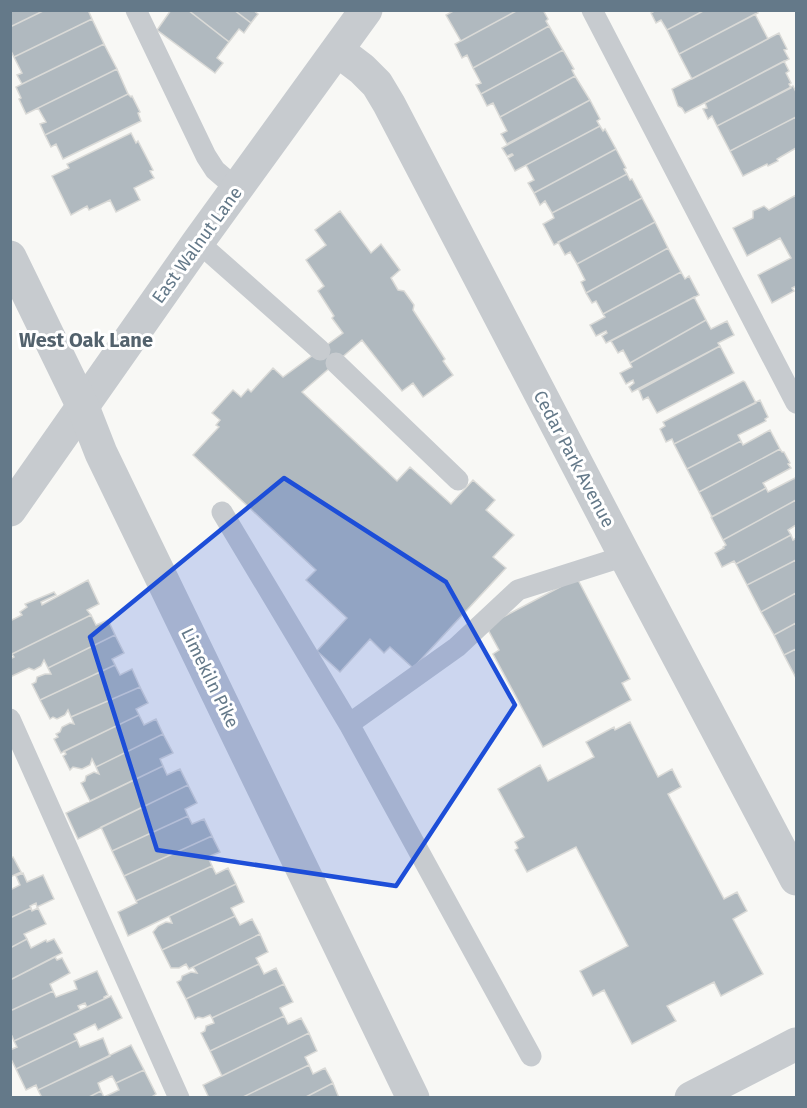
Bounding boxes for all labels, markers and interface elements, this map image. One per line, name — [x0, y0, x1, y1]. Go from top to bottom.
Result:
street label: East Walnut Lane — [147, 182, 247, 308]
district label: West Oak Lane — [19, 328, 153, 352]
street label: Cedar Park Avenue — [529, 387, 619, 531]
street label: Limekiln Pike — [176, 624, 244, 732]

